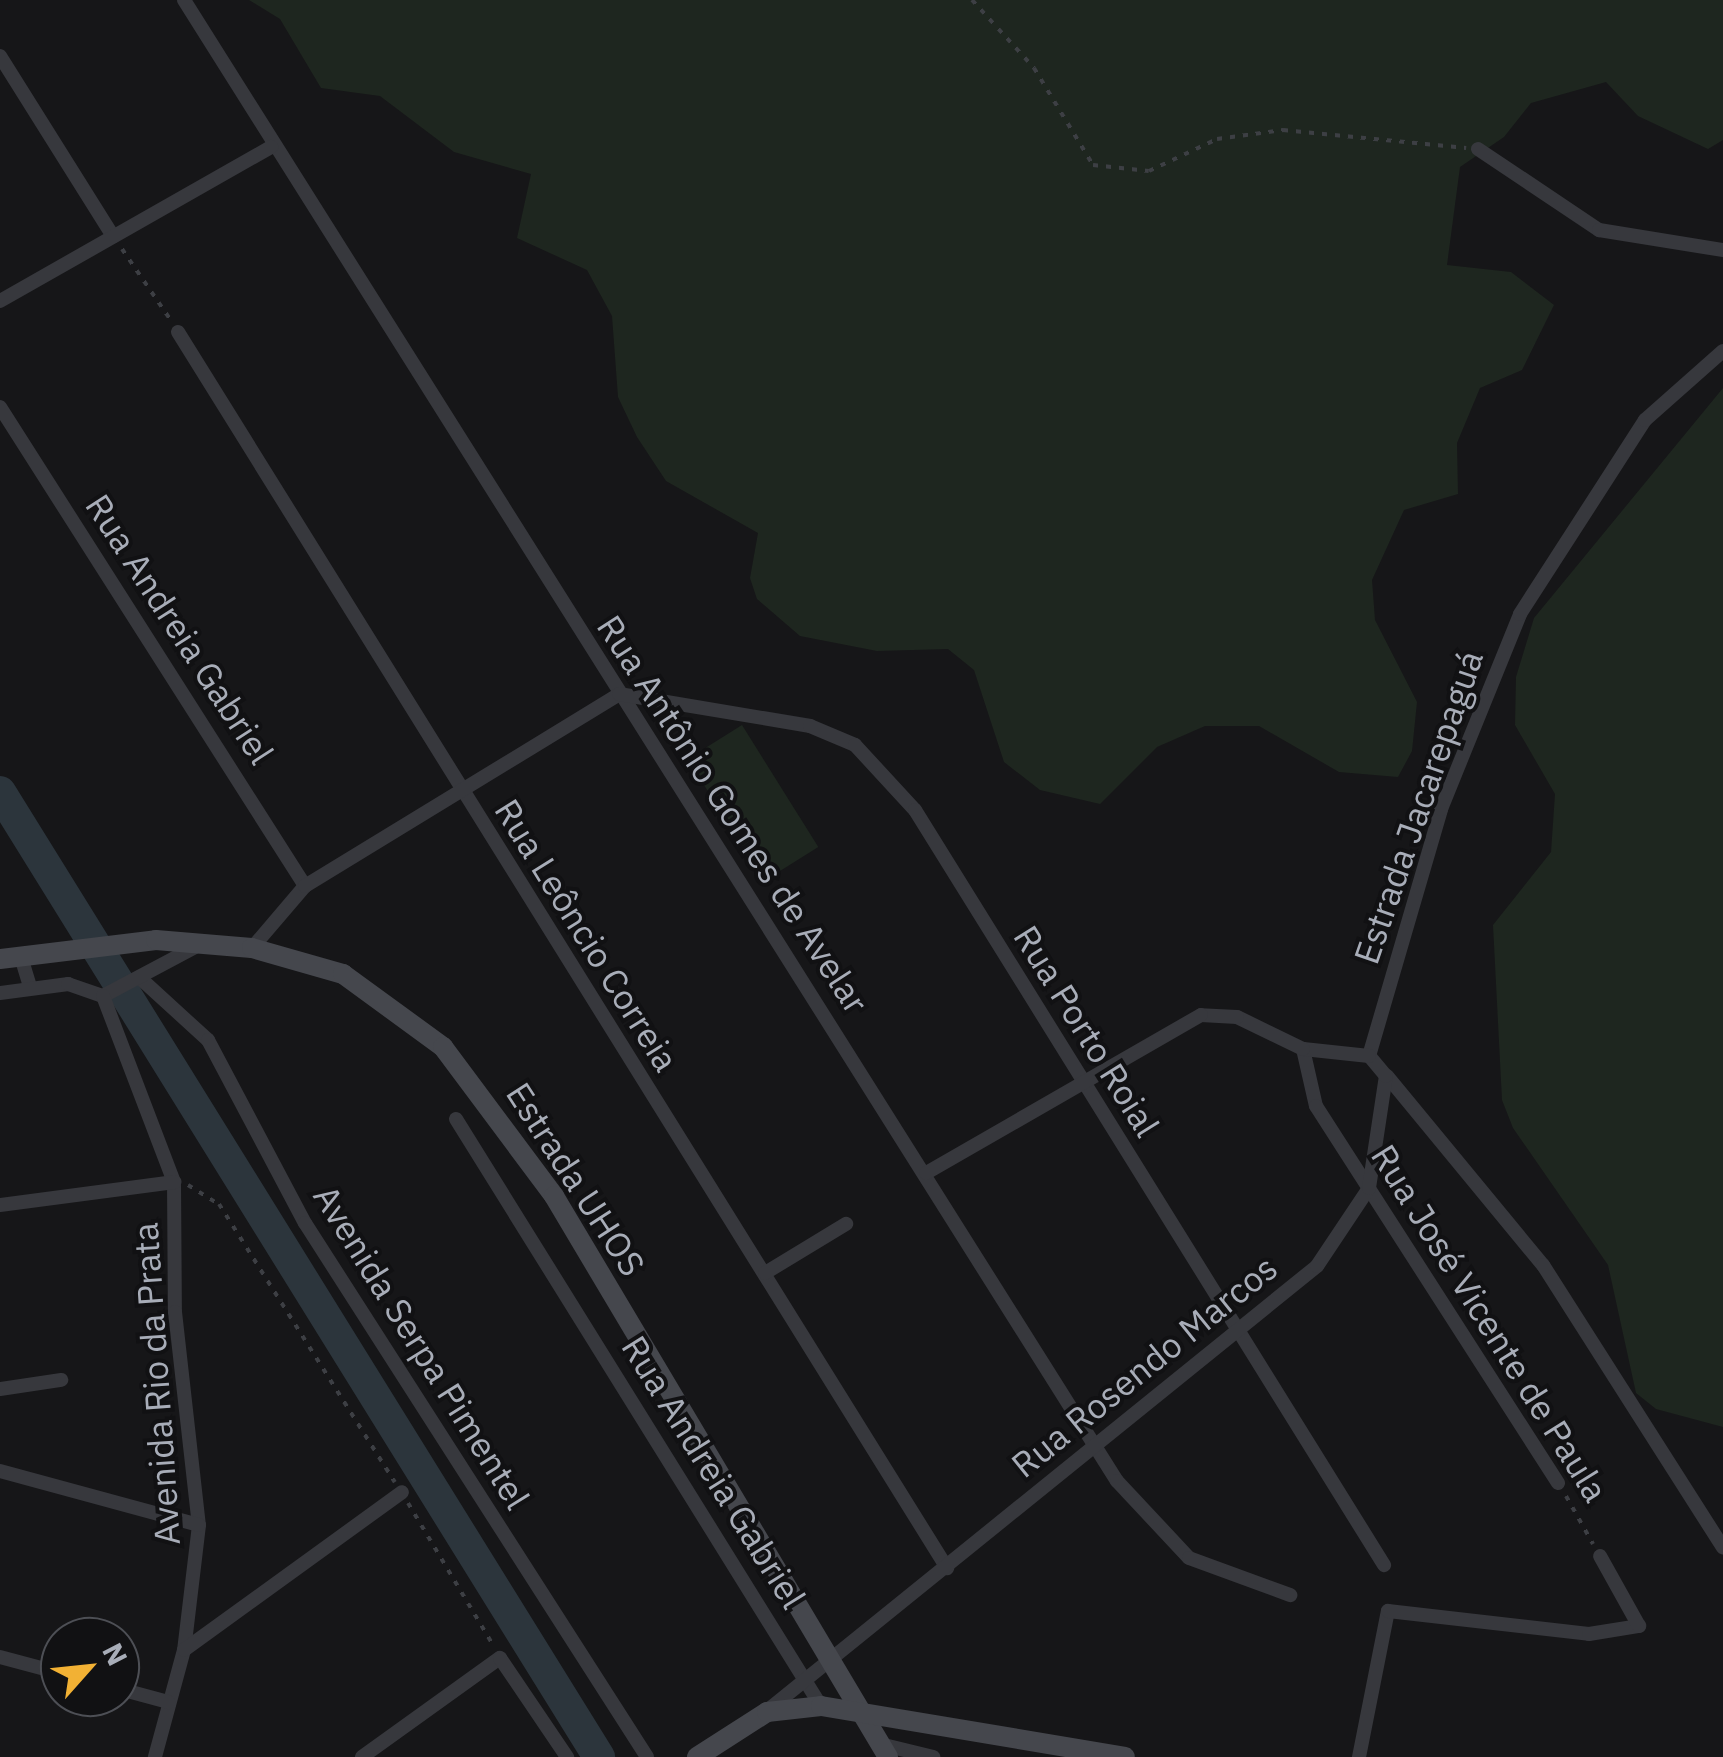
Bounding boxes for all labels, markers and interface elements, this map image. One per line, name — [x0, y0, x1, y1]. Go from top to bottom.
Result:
street label: Rua Andreia Gabriel — [77, 486, 283, 772]
street label: Rua Antônio Gomes de Avelar — [589, 607, 877, 1021]
street label: Estrada Jacarepaguá — [1345, 645, 1491, 969]
street label: Rua Leôncio Correia — [486, 791, 688, 1079]
street label: Rua Porto Roial — [1005, 918, 1169, 1144]
street label: Estrada UHOS — [498, 1075, 654, 1283]
street label: Rua José Vicente de Paula — [1363, 1137, 1617, 1509]
street label: Avenida Serpa Pimentel — [305, 1177, 539, 1517]
street label: Avenida Rio da Prata — [124, 1221, 188, 1547]
street label: Rua Rosendo Marcos — [1003, 1246, 1285, 1486]
street label: Rua Andreia Gabriel — [613, 1328, 815, 1616]
north arrow — [40, 1617, 140, 1717]
text: N — [94, 1637, 136, 1671]

